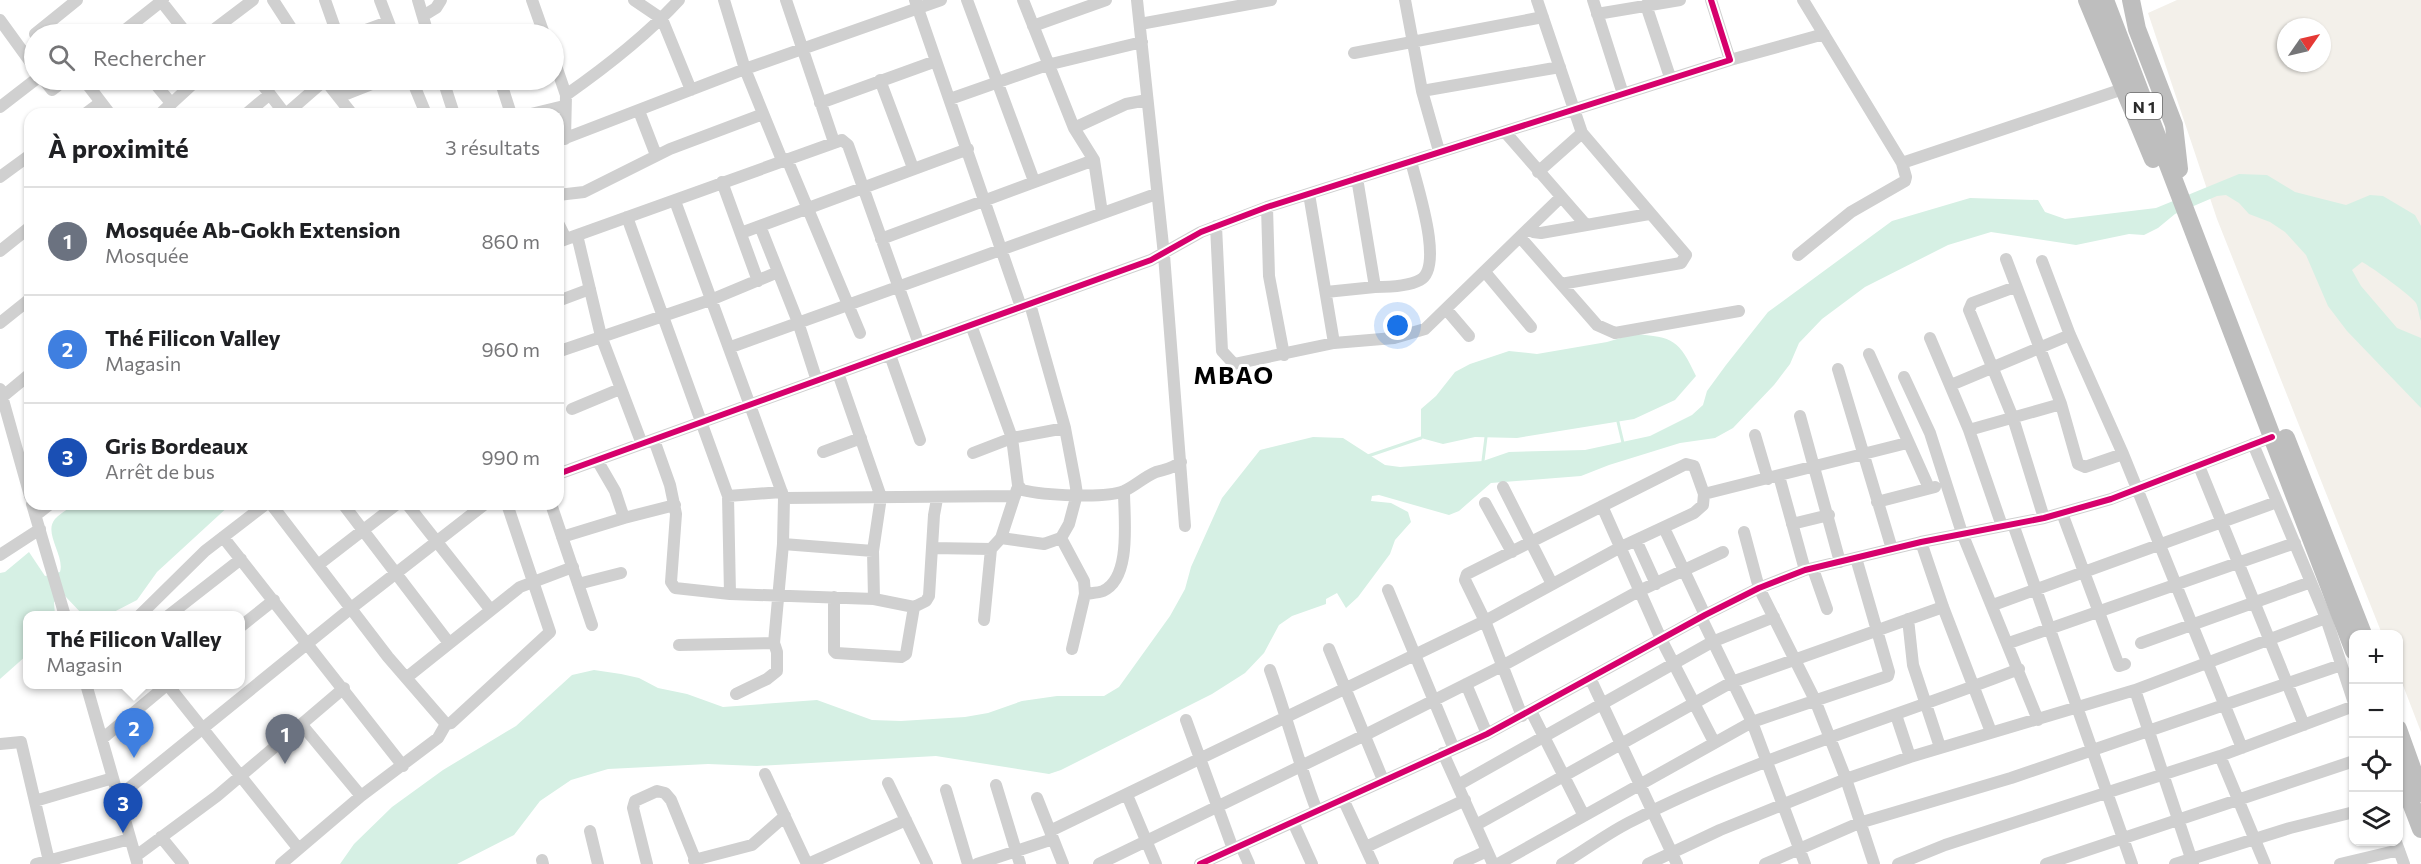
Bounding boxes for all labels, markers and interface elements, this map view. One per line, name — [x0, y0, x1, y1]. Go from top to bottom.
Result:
north arrow — [2277, 18, 2331, 72]
search box — [24, 24, 564, 90]
icon: search — [45, 41, 78, 74]
text: Rechercher — [93, 44, 206, 71]
road number: N 1 — [2126, 93, 2162, 119]
text: À proximité — [48, 132, 189, 163]
text: 3 résultats — [445, 135, 540, 159]
text: Mosquée Ab-Gokh Extension — [105, 216, 400, 243]
text: 1 — [63, 229, 72, 253]
text: 860 m — [481, 229, 540, 253]
text: Mosquée — [105, 243, 189, 267]
your location — [1383, 311, 1412, 340]
text: Thé Filicon Valley — [105, 324, 281, 351]
text: 2 — [62, 337, 73, 361]
text: 960 m — [481, 337, 540, 361]
text: Magasin — [105, 351, 181, 375]
district label: MBAO — [1194, 360, 1274, 389]
text: Gris Bordeaux — [105, 432, 248, 459]
text: 3 — [62, 445, 73, 469]
text: 990 m — [481, 445, 540, 469]
text: Arrêt de bus — [105, 459, 215, 483]
popup — [23, 611, 245, 689]
text: Thé Filicon Valley — [46, 625, 222, 652]
map controls — [2349, 630, 2403, 846]
button: + — [2349, 630, 2403, 684]
text: Magasin — [46, 652, 122, 676]
button: − — [2349, 684, 2403, 738]
pin: 2 — [114, 708, 154, 758]
pin: 1 — [266, 714, 304, 764]
button: locate — [2349, 738, 2403, 792]
pin: 3 — [104, 784, 142, 833]
button: layers — [2349, 792, 2403, 846]

